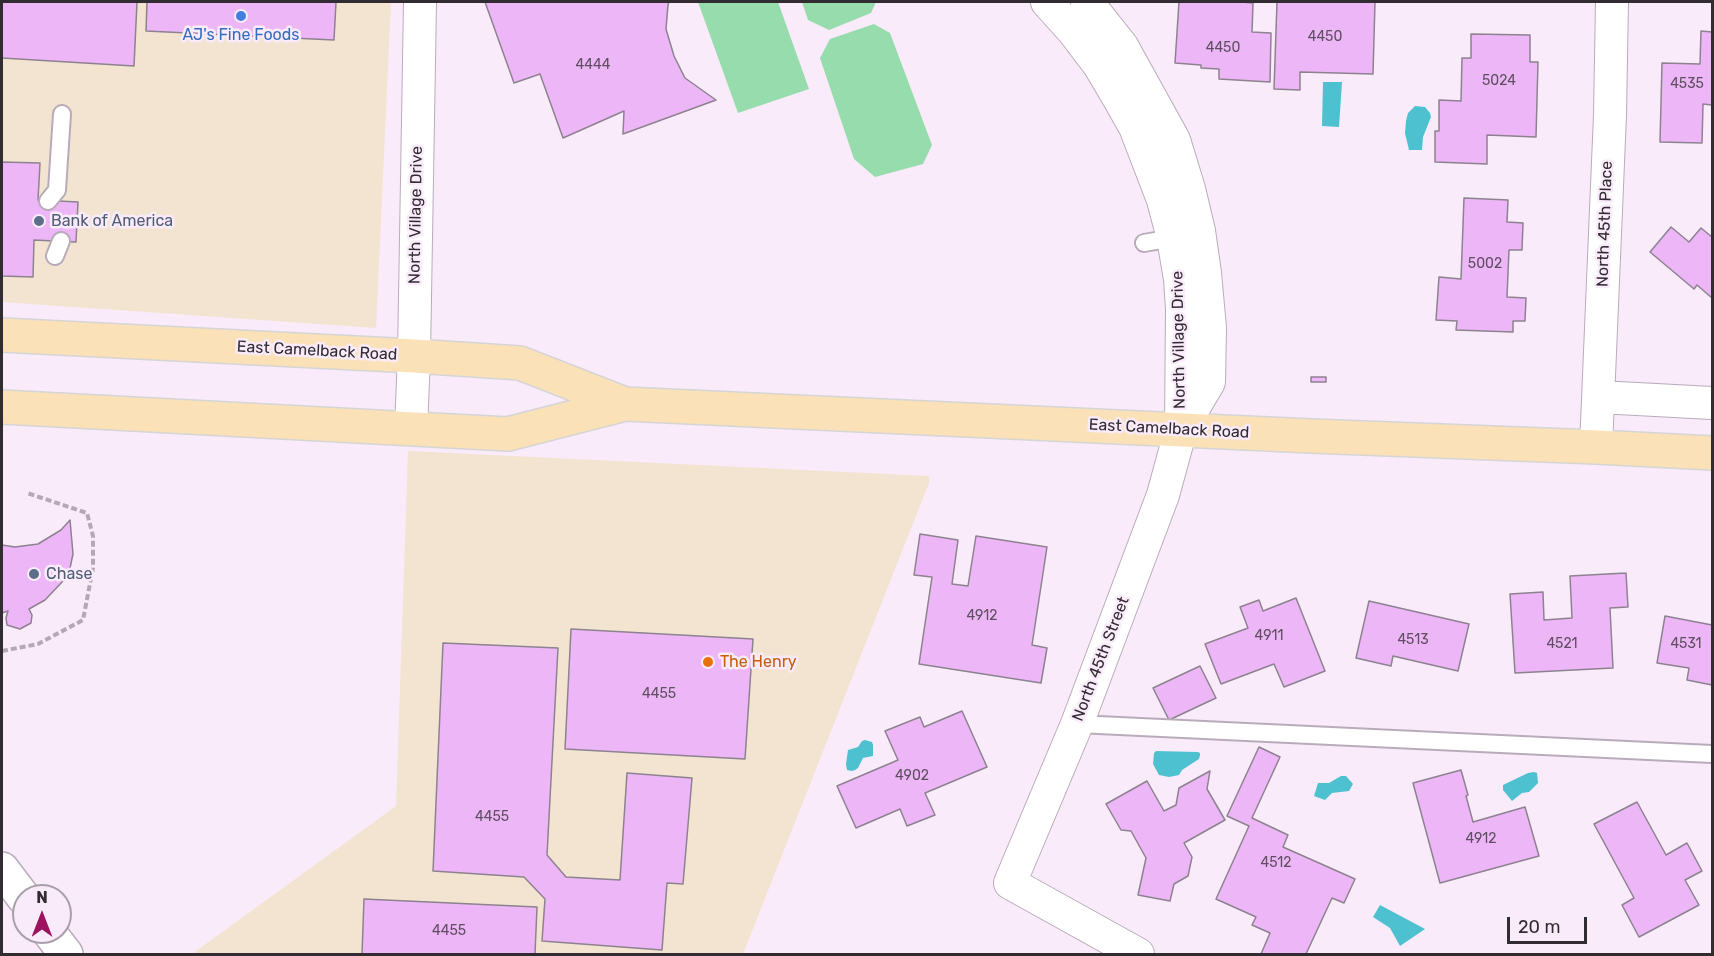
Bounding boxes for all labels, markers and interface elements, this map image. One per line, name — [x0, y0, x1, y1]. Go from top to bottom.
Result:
marker: AJ's Fine Foods — [234, 9, 248, 23]
place label: AJ's Fine Foods — [183, 25, 299, 45]
house number: 4450 — [1308, 29, 1342, 45]
house number: 4450 — [1206, 40, 1240, 56]
house number: 4444 — [576, 57, 610, 73]
house number: 5024 — [1482, 73, 1516, 89]
house number: 4535 — [1670, 76, 1704, 92]
street label: North Village Drive — [405, 146, 427, 284]
street label: North 45th Place — [1593, 160, 1617, 288]
place label: Bank of America — [51, 211, 173, 231]
marker: Bank of America — [32, 214, 46, 228]
house number: 5002 — [1468, 256, 1502, 272]
street label: North Village Drive — [1168, 271, 1190, 409]
street label: East Camelback Road — [236, 337, 398, 365]
street label: East Camelback Road — [1088, 415, 1250, 443]
place label: Chase — [46, 564, 92, 584]
marker: Chase — [27, 567, 41, 581]
street label: North 45th Street — [1068, 594, 1134, 724]
house number: 4912 — [966, 608, 998, 624]
house number: 4911 — [1255, 628, 1283, 644]
house number: 4513 — [1397, 632, 1429, 648]
house number: 4521 — [1546, 636, 1578, 652]
house number: 4531 — [1670, 636, 1702, 652]
place label: The Henry — [720, 652, 797, 672]
marker: The Henry — [701, 655, 715, 669]
house number: 4455 — [642, 686, 676, 702]
house number: 4902 — [895, 768, 929, 784]
house number: 4455 — [475, 809, 509, 825]
house number: 4912 — [1465, 831, 1497, 847]
house number: 4512 — [1260, 855, 1292, 871]
north arrow — [12, 884, 72, 944]
text: N — [36, 888, 48, 907]
scale bar — [1510, 905, 1590, 943]
text: 20 m — [1518, 916, 1560, 938]
house number: 4455 — [432, 923, 466, 939]

